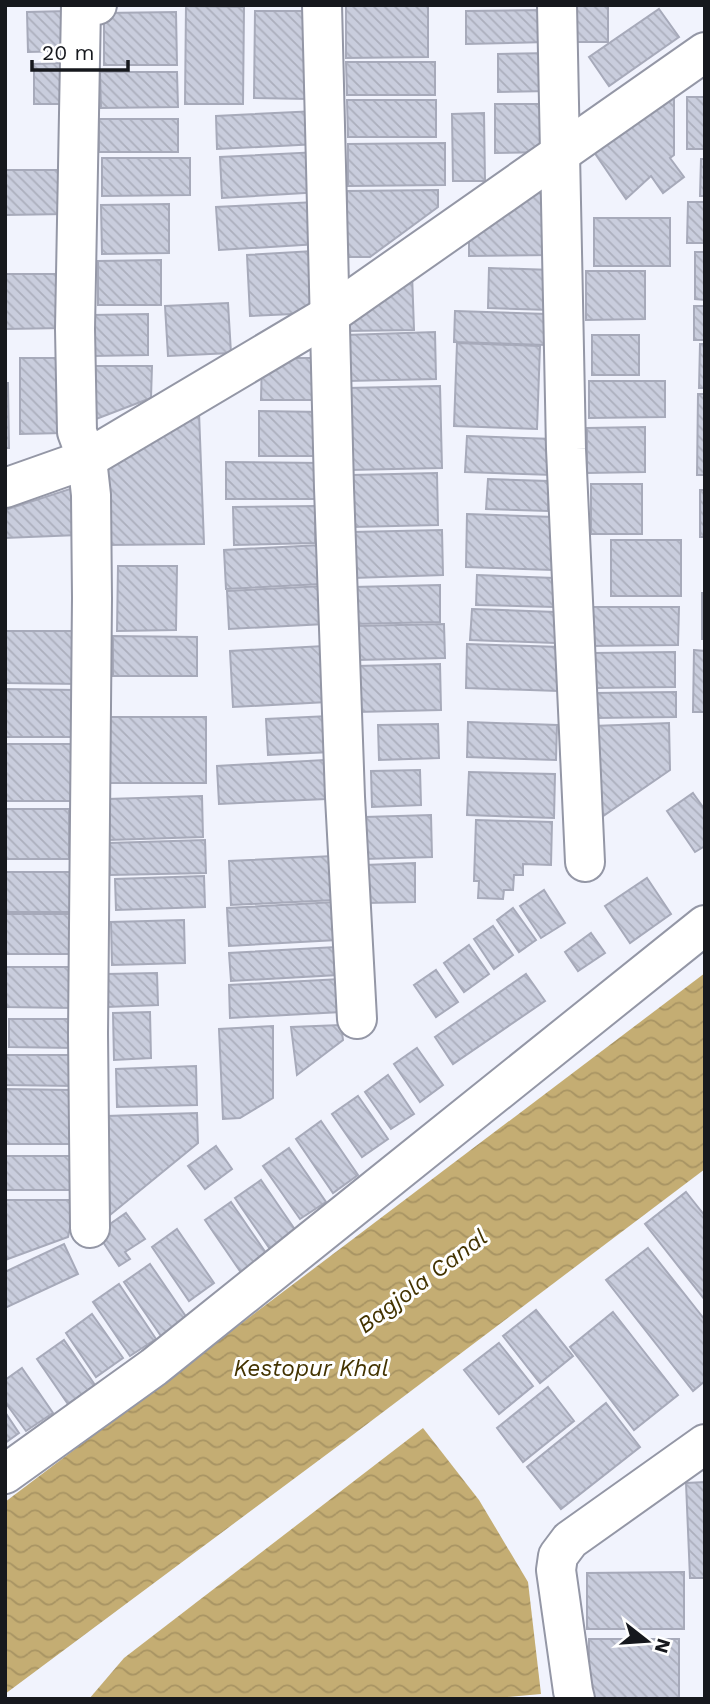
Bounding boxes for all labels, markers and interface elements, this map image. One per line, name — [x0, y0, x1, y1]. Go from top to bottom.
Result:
scale bar — [32, 28, 128, 72]
text: 20 m — [42, 40, 94, 65]
water label: Bagjola Canal — [352, 1224, 493, 1339]
water label: Kestopur Khal — [234, 1355, 388, 1382]
north arrow — [612, 1606, 682, 1676]
text: N — [650, 1636, 676, 1656]

